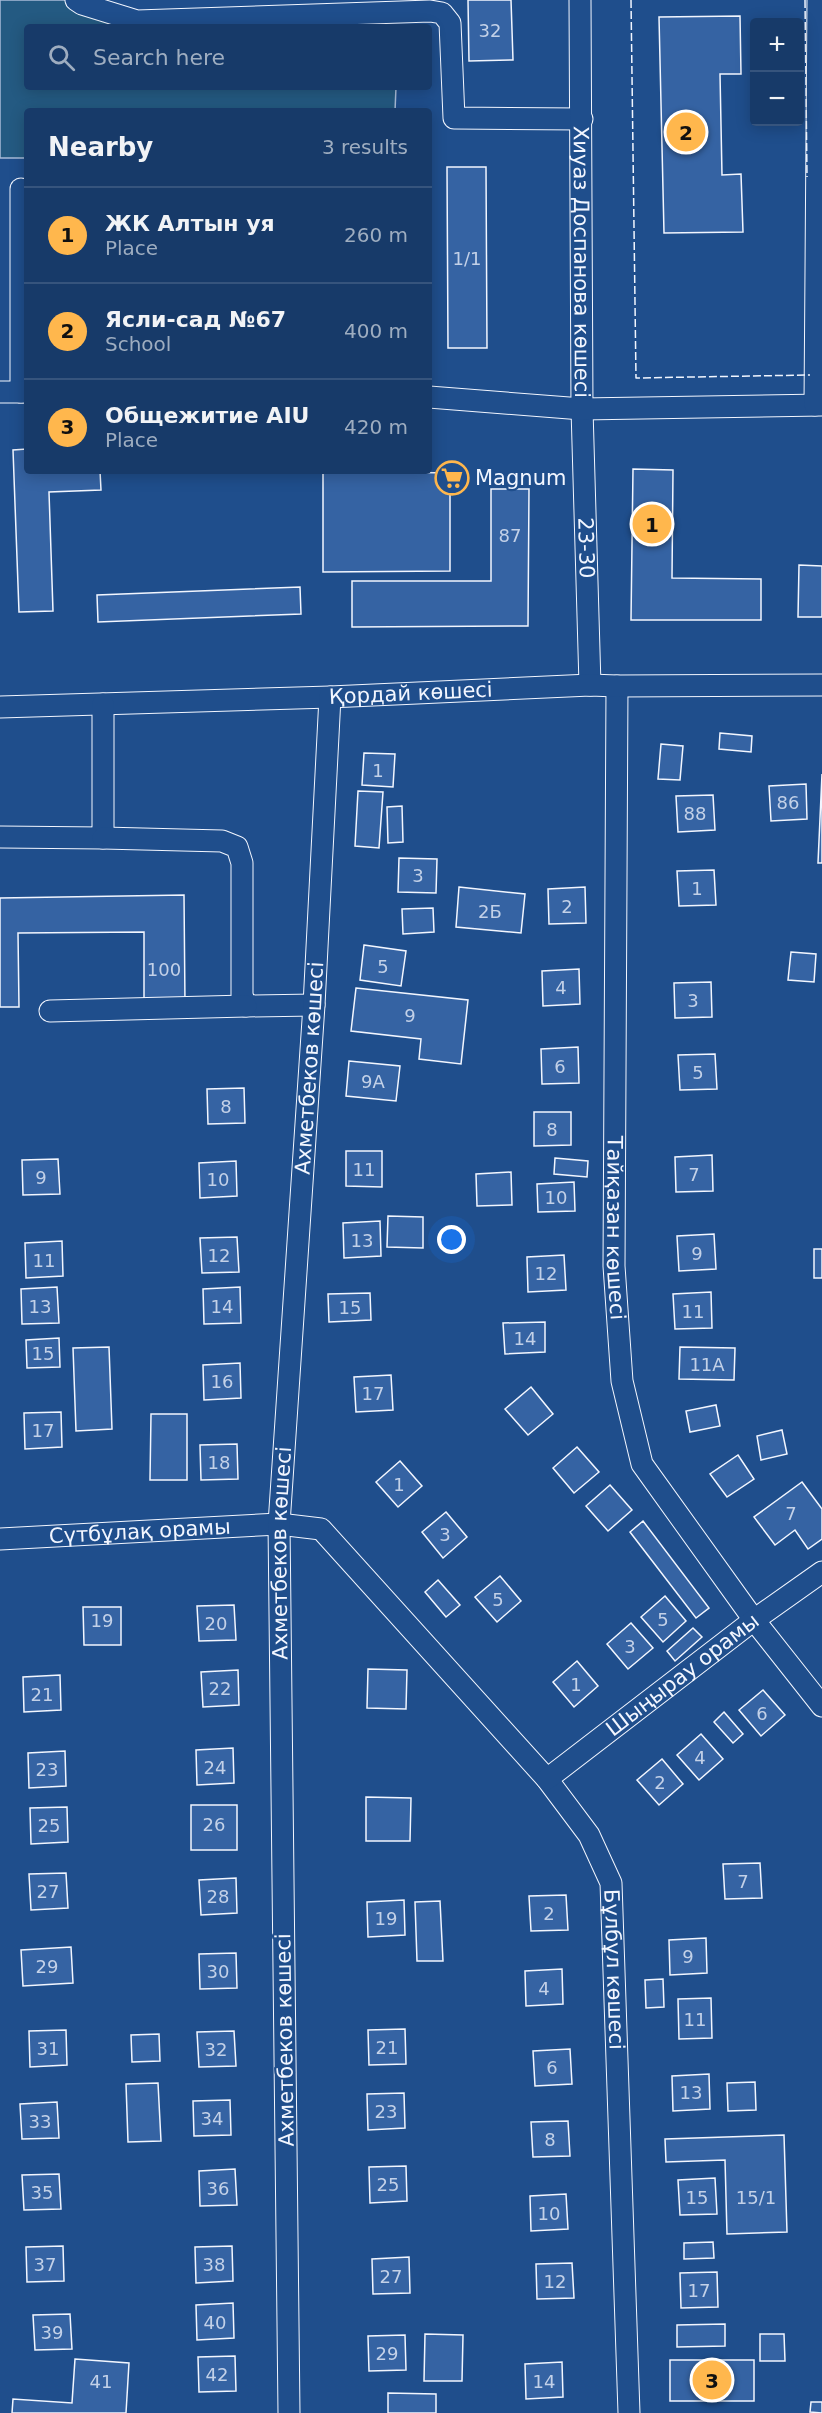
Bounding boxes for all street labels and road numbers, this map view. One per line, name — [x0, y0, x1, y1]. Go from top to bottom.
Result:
street label: Хиуаз Доспанова көшесі — [569, 126, 594, 398]
street label: 23-30 — [573, 517, 599, 579]
street label: Қордай көшесі — [328, 678, 493, 709]
street label: Ахметбеков көшесі — [291, 961, 328, 1175]
street label: Тайқазан көшесі — [602, 1135, 630, 1321]
street label: Ахметбеков көшесі — [267, 1446, 296, 1660]
street label: Cүтбұлақ орамы — [48, 1515, 231, 1548]
street label: Шыңырау орамы — [601, 1609, 764, 1741]
street label: Бұлбұл көшесі — [599, 1889, 629, 2050]
street label: Ахметбеков көшесі — [271, 1933, 299, 2147]

